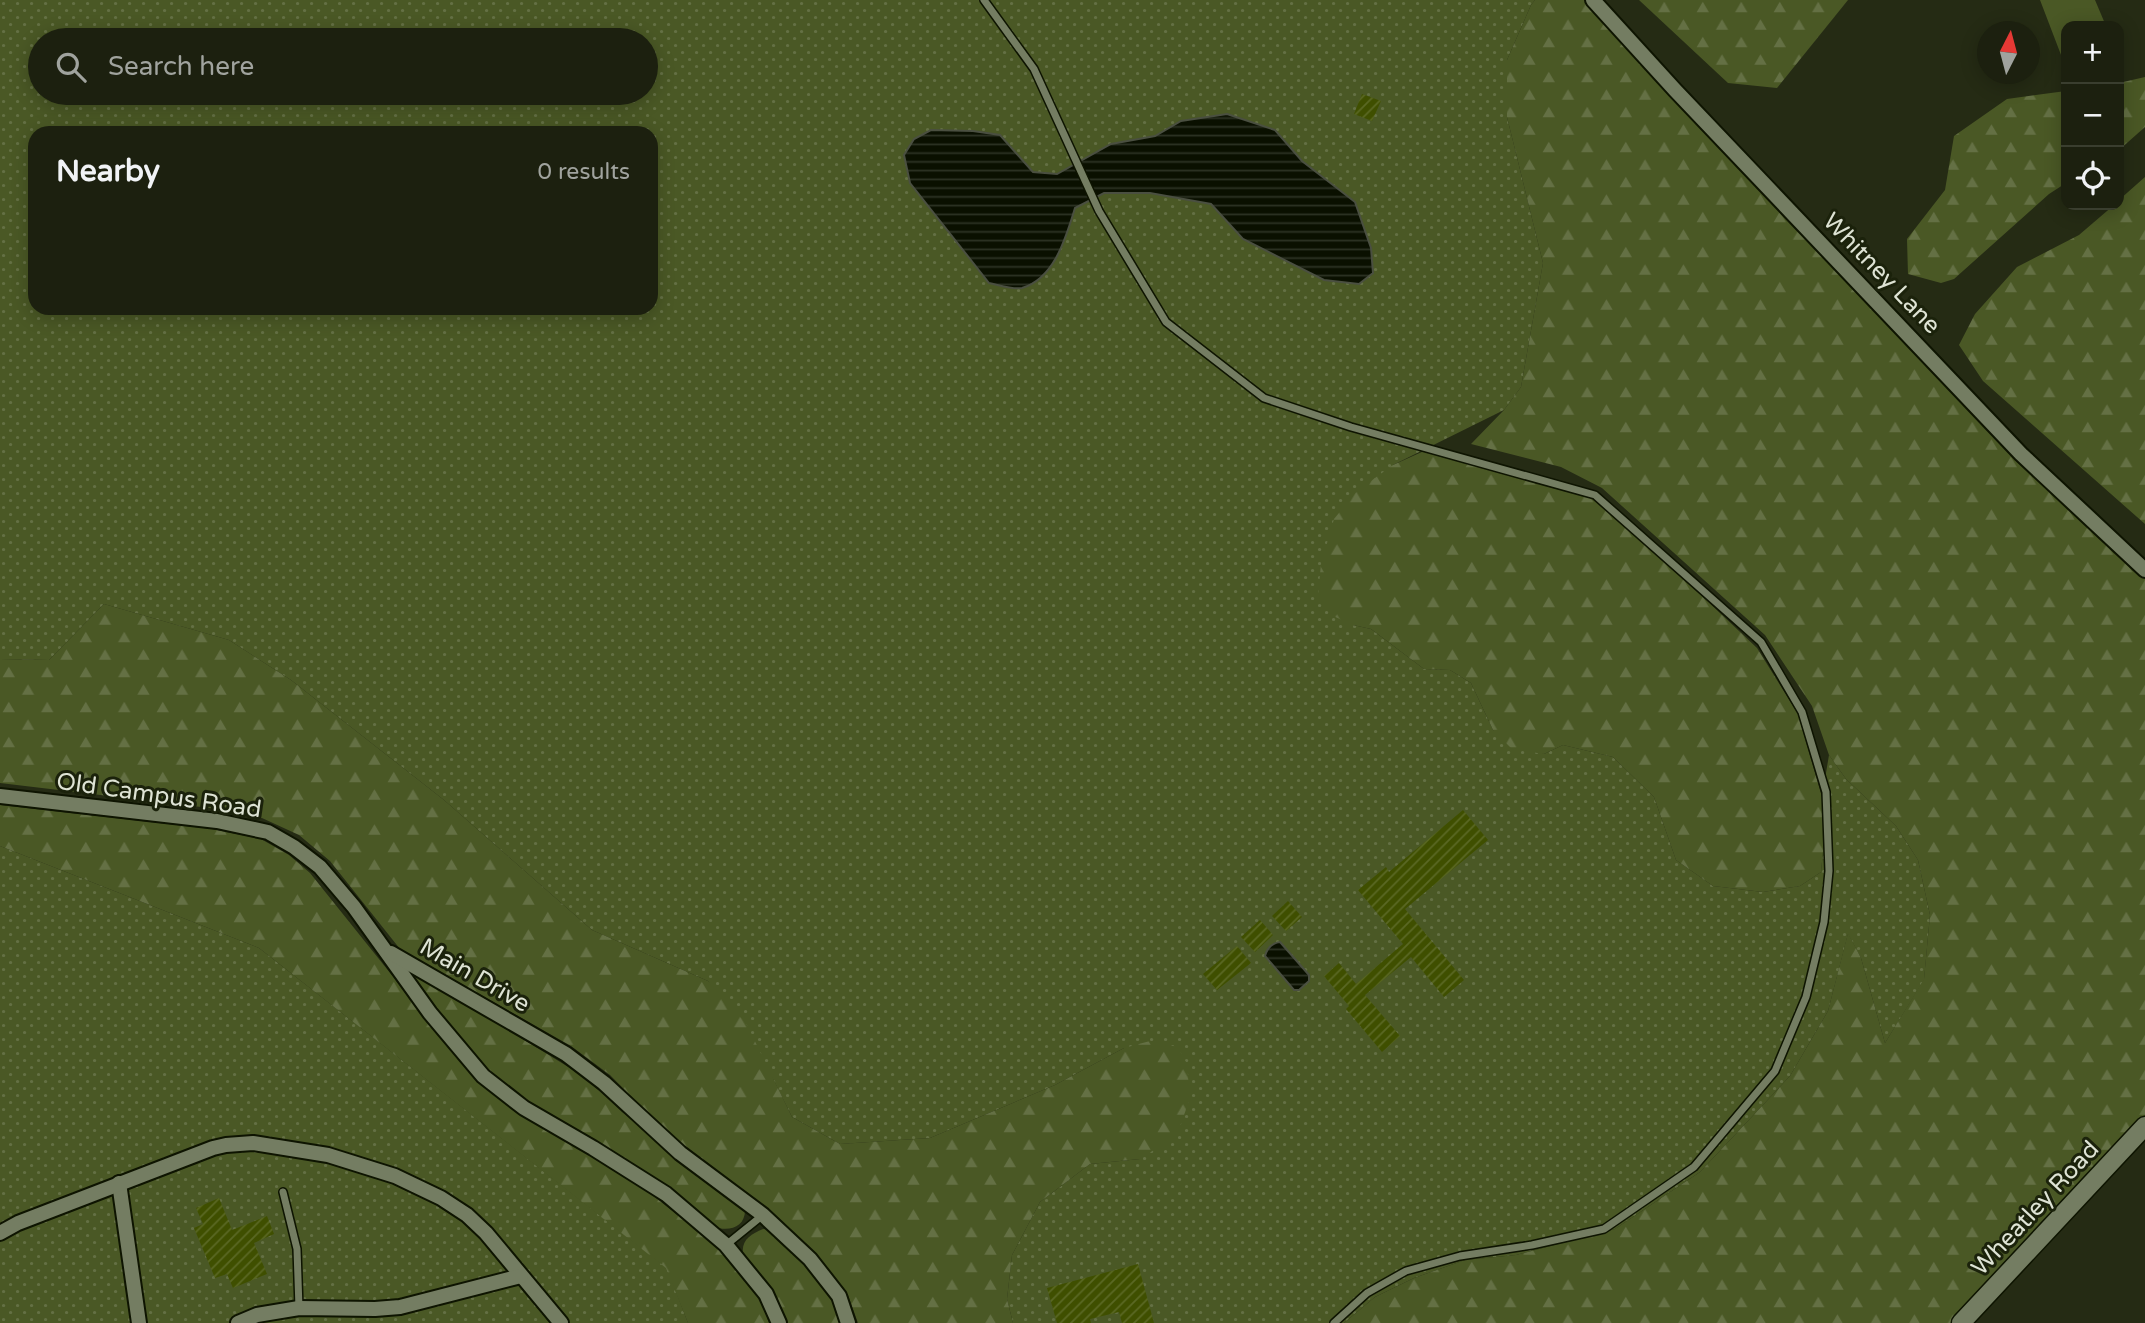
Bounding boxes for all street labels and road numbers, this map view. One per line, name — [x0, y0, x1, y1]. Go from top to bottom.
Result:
street label: Whitney Lane — [1817, 207, 1947, 340]
street label: Old Campus Road — [55, 767, 263, 824]
street label: Main Drive — [414, 932, 535, 1019]
street label: Wheatley Road — [1966, 1135, 2105, 1282]

